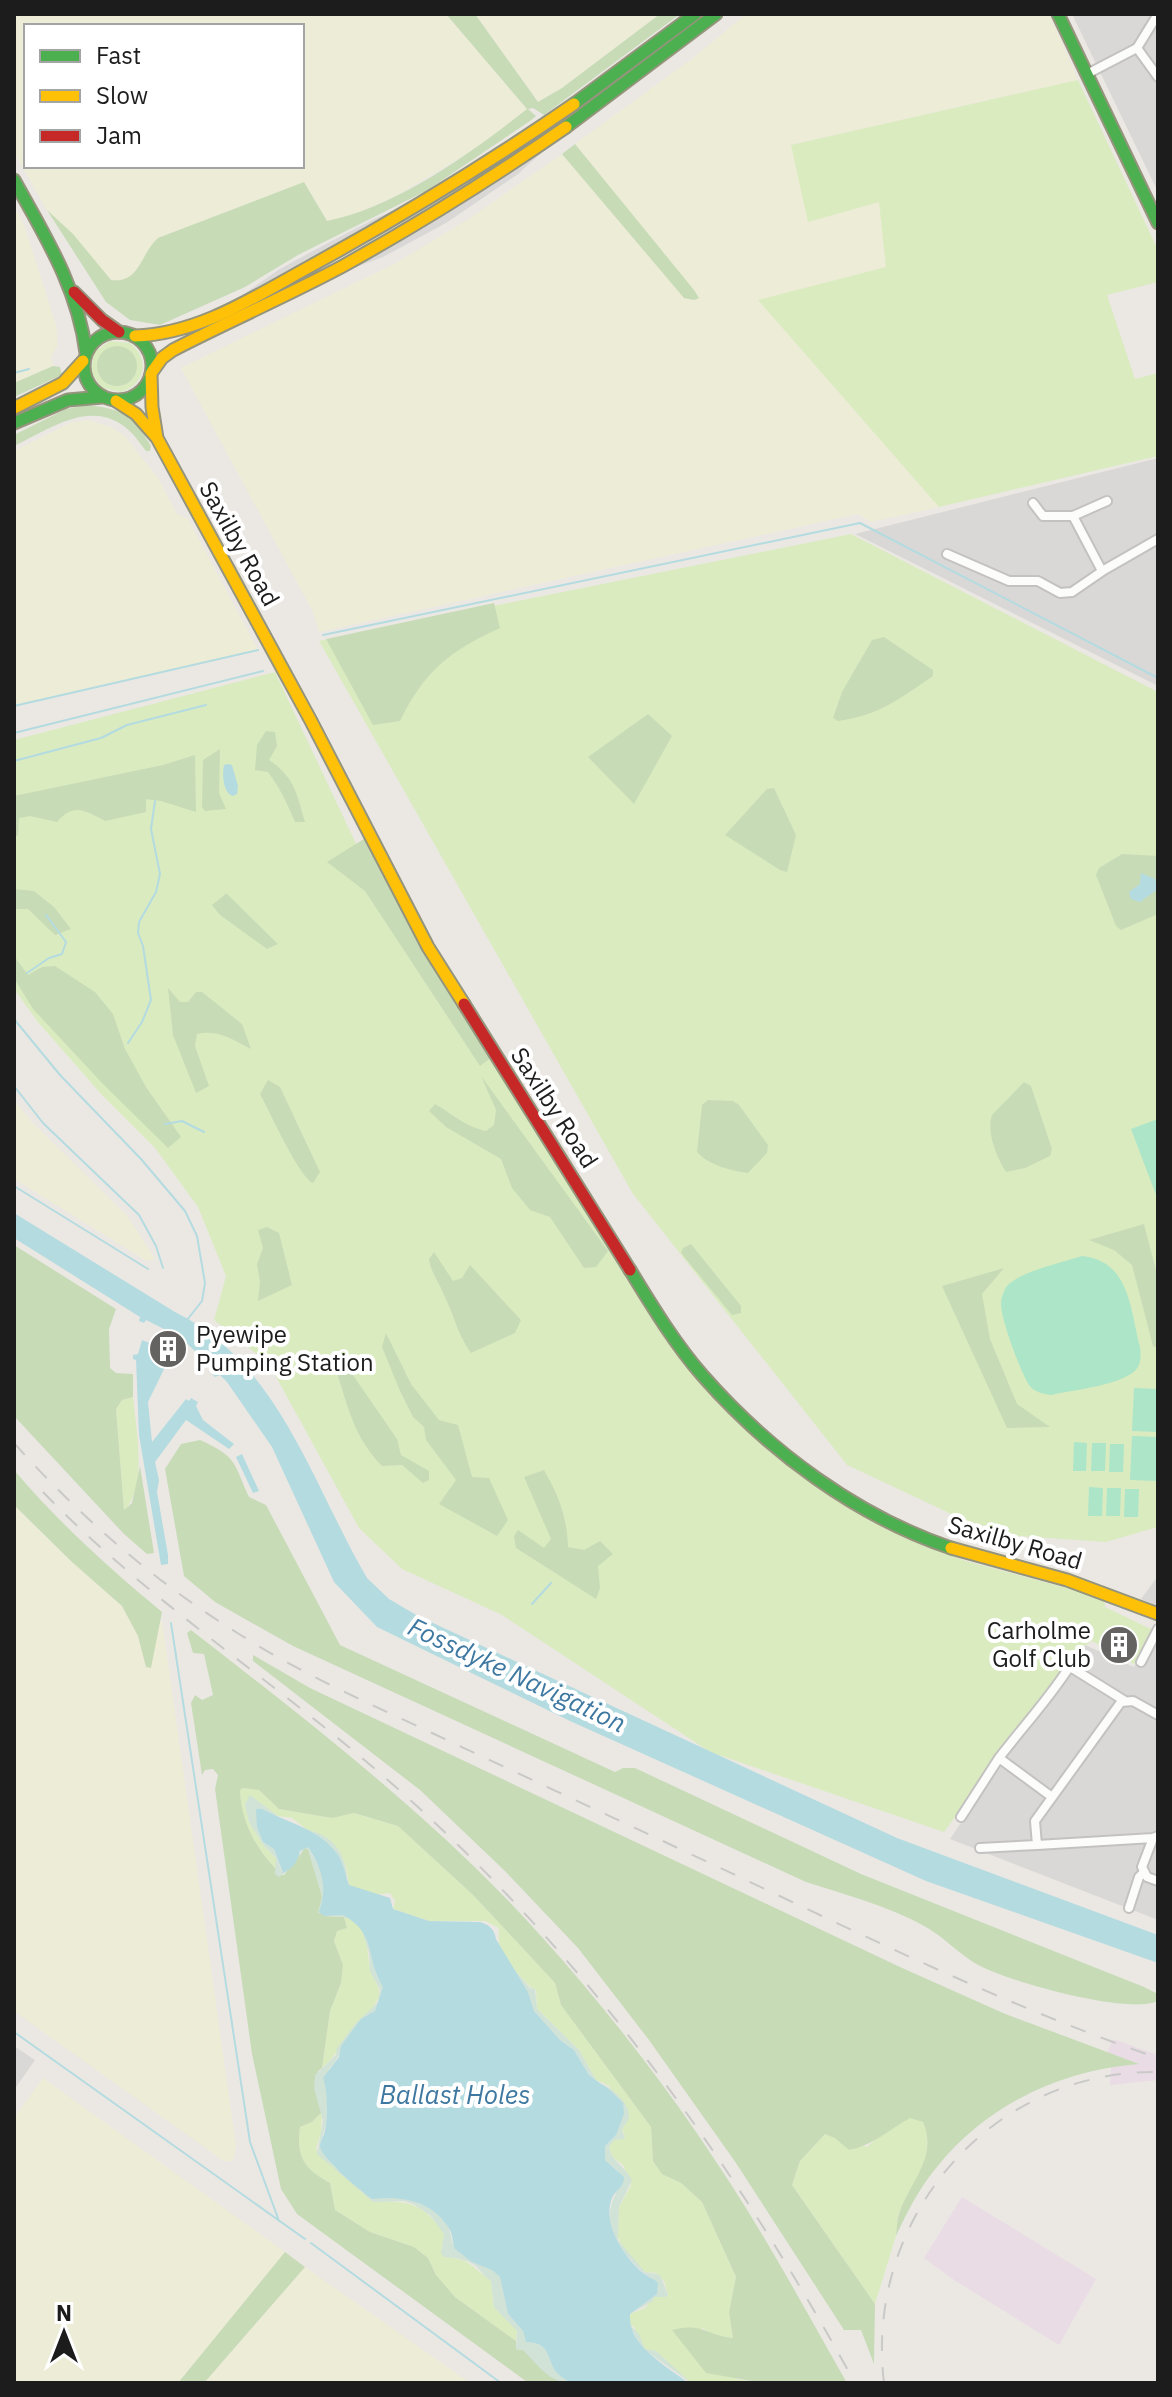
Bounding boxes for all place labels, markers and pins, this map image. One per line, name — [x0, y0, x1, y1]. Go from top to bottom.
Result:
place label: Pyewipe Pumping Station — [196, 1318, 374, 1378]
building icon: Pyewipe Pumping Station — [147, 1328, 189, 1370]
place label: Carholme Golf Club — [987, 1614, 1091, 1674]
building icon: Carholme Golf Club — [1098, 1624, 1140, 1666]

